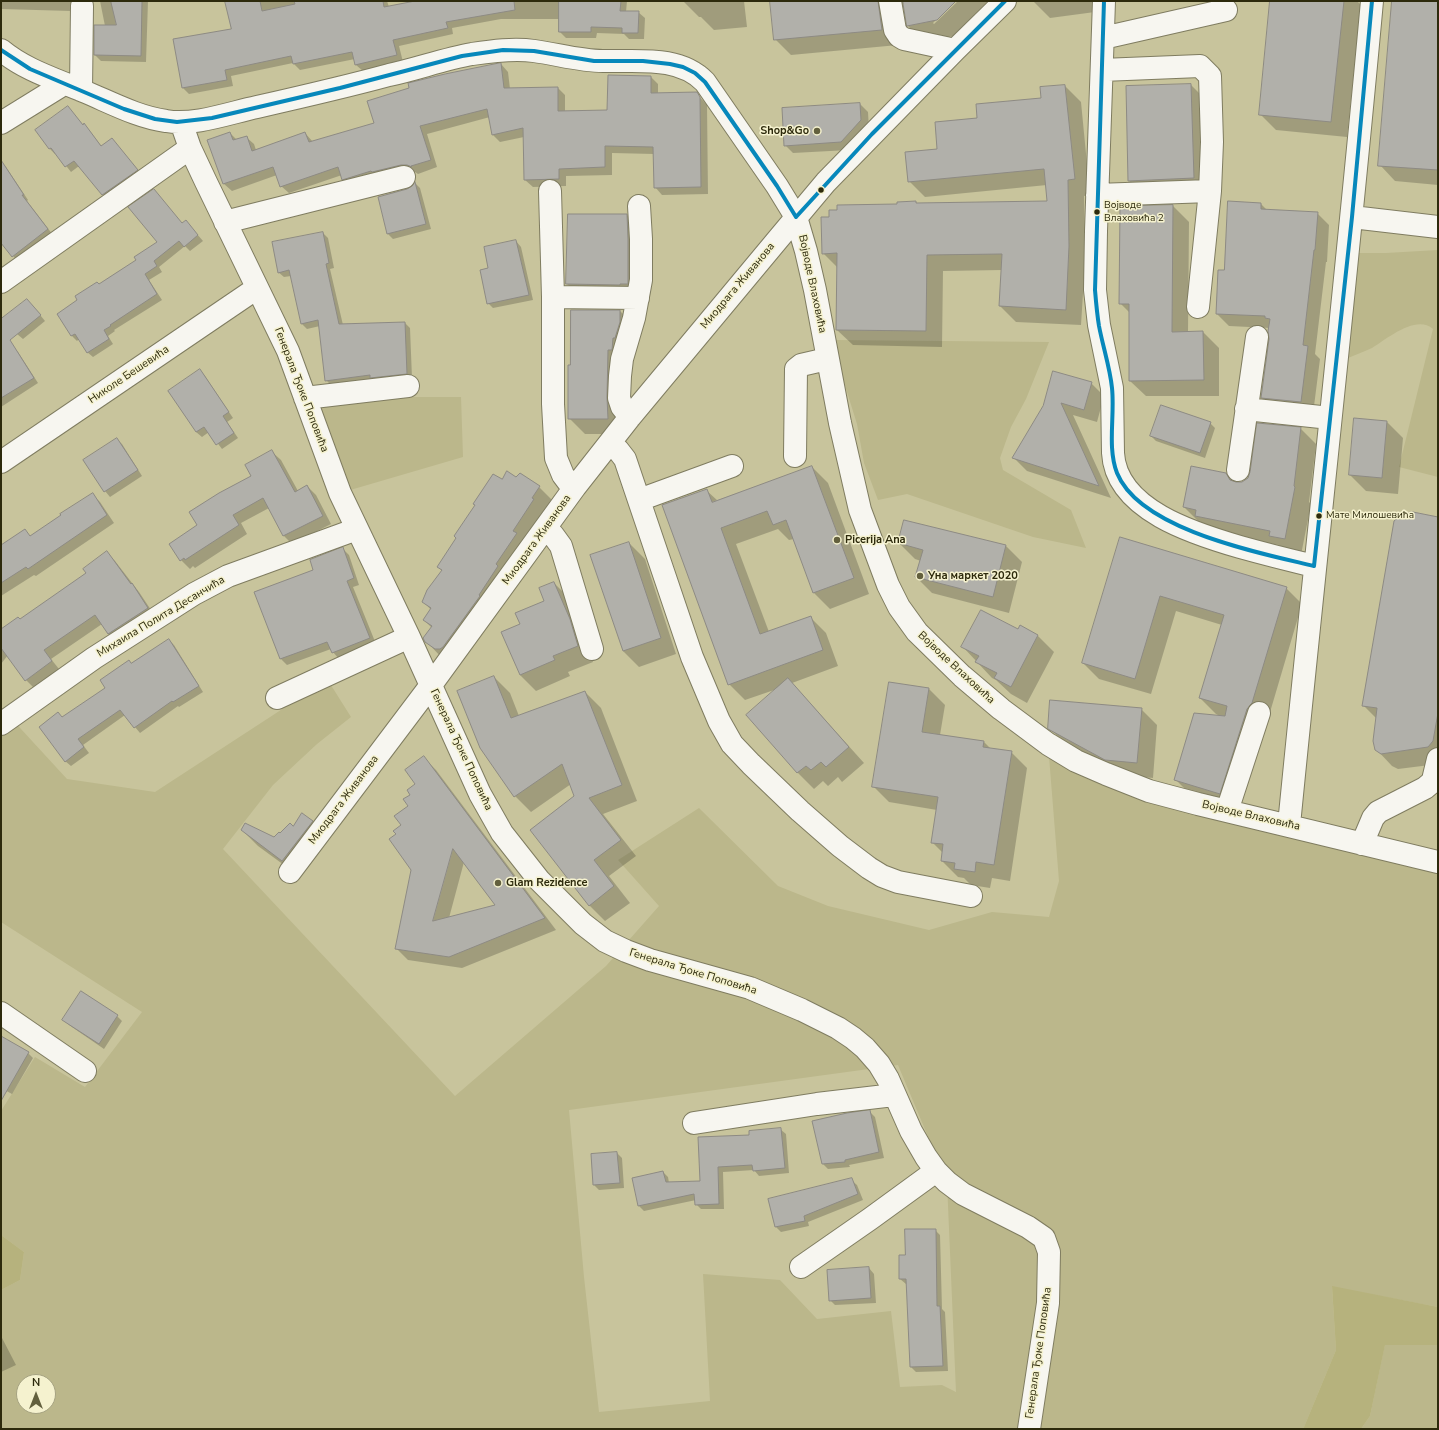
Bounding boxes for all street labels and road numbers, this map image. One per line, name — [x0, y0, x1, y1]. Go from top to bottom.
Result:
street label: Војводе Влаховића — [795, 234, 829, 334]
street label: Миодрага Живанова — [698, 240, 778, 332]
street label: Генерала Ђоке Поповића — [271, 326, 331, 454]
street label: Николе Бешевића — [86, 343, 172, 407]
street label: Миодрага Живанова — [500, 492, 574, 588]
street label: Михаила Полита Десанчића — [95, 574, 227, 660]
street label: Војводе Влаховића — [915, 629, 997, 707]
street label: Генерала Ђоке Поповића — [427, 687, 495, 813]
street label: Миодрага Живанова — [306, 753, 382, 847]
street label: Војводе Влаховића — [1201, 798, 1301, 834]
street label: Генерала Ђоке Поповића — [628, 946, 758, 998]
street label: Генерала Ђоке Поповића — [1023, 1286, 1055, 1420]

